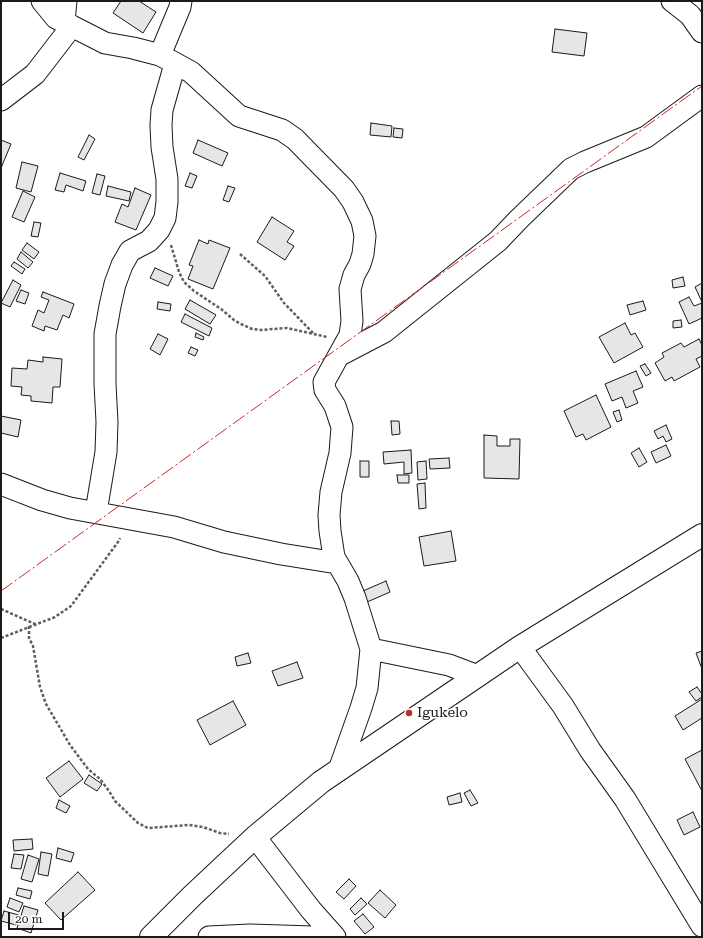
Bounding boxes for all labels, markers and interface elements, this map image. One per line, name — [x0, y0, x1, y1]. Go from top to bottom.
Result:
place label: Igukelo — [417, 705, 468, 721]
marker: Igukelo — [404, 708, 414, 718]
scale bar — [10, 904, 66, 930]
text: 20 m — [15, 912, 42, 926]

